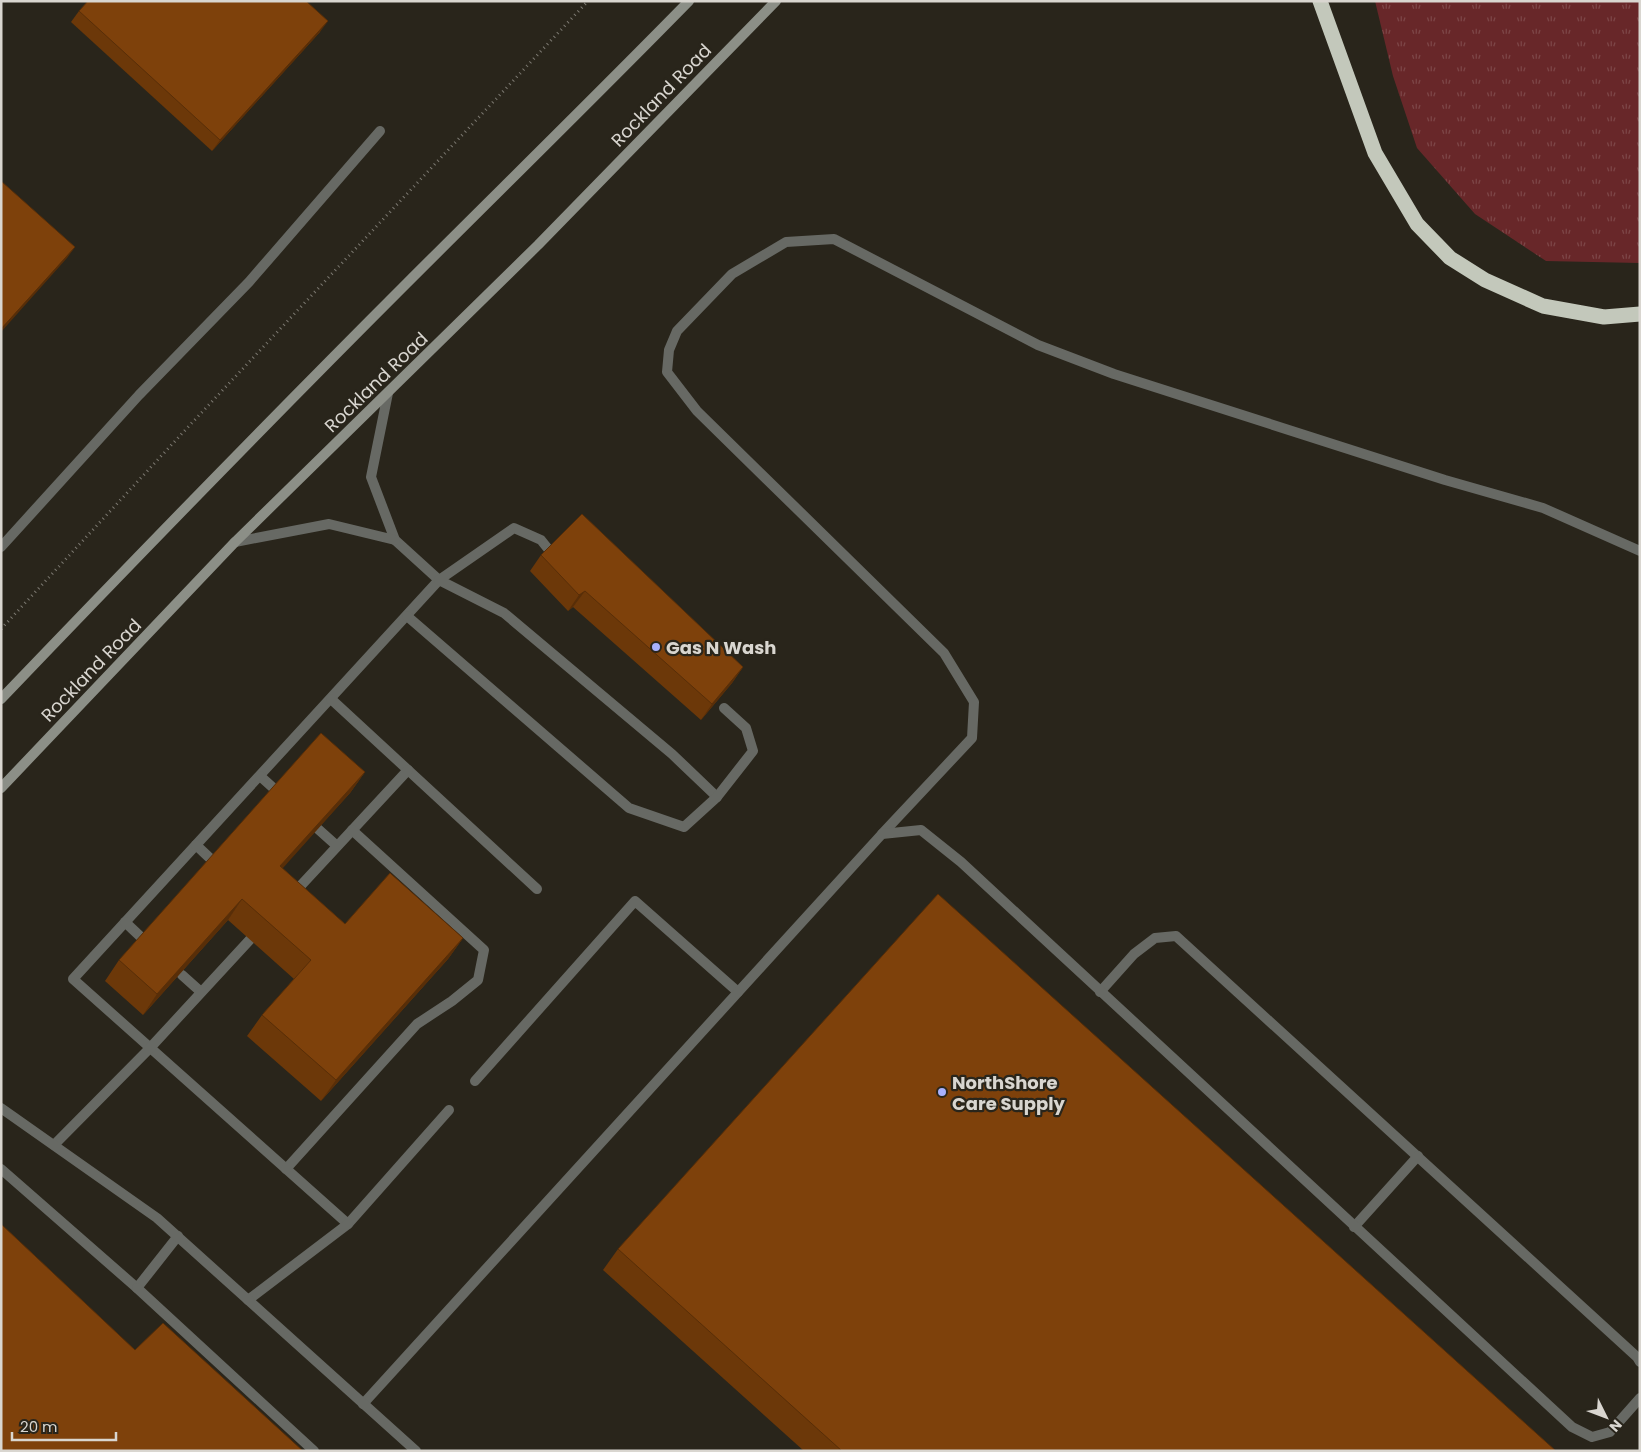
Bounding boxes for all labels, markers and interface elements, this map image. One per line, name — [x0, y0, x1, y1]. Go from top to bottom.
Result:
street label: Rockland Road — [605, 38, 717, 152]
street label: Rockland Road — [319, 326, 433, 438]
street label: Rockland Road — [35, 613, 147, 727]
place label: Gas N Wash — [666, 635, 776, 660]
marker: Gas N Wash — [650, 641, 662, 653]
place label: NorthShore Care Supply — [952, 1070, 1066, 1116]
marker: NorthShore Care Supply — [936, 1086, 948, 1098]
north arrow — [1581, 1392, 1631, 1442]
scale bar — [12, 1410, 116, 1442]
text: N — [1605, 1415, 1627, 1436]
text: 20 m — [20, 1416, 58, 1437]

